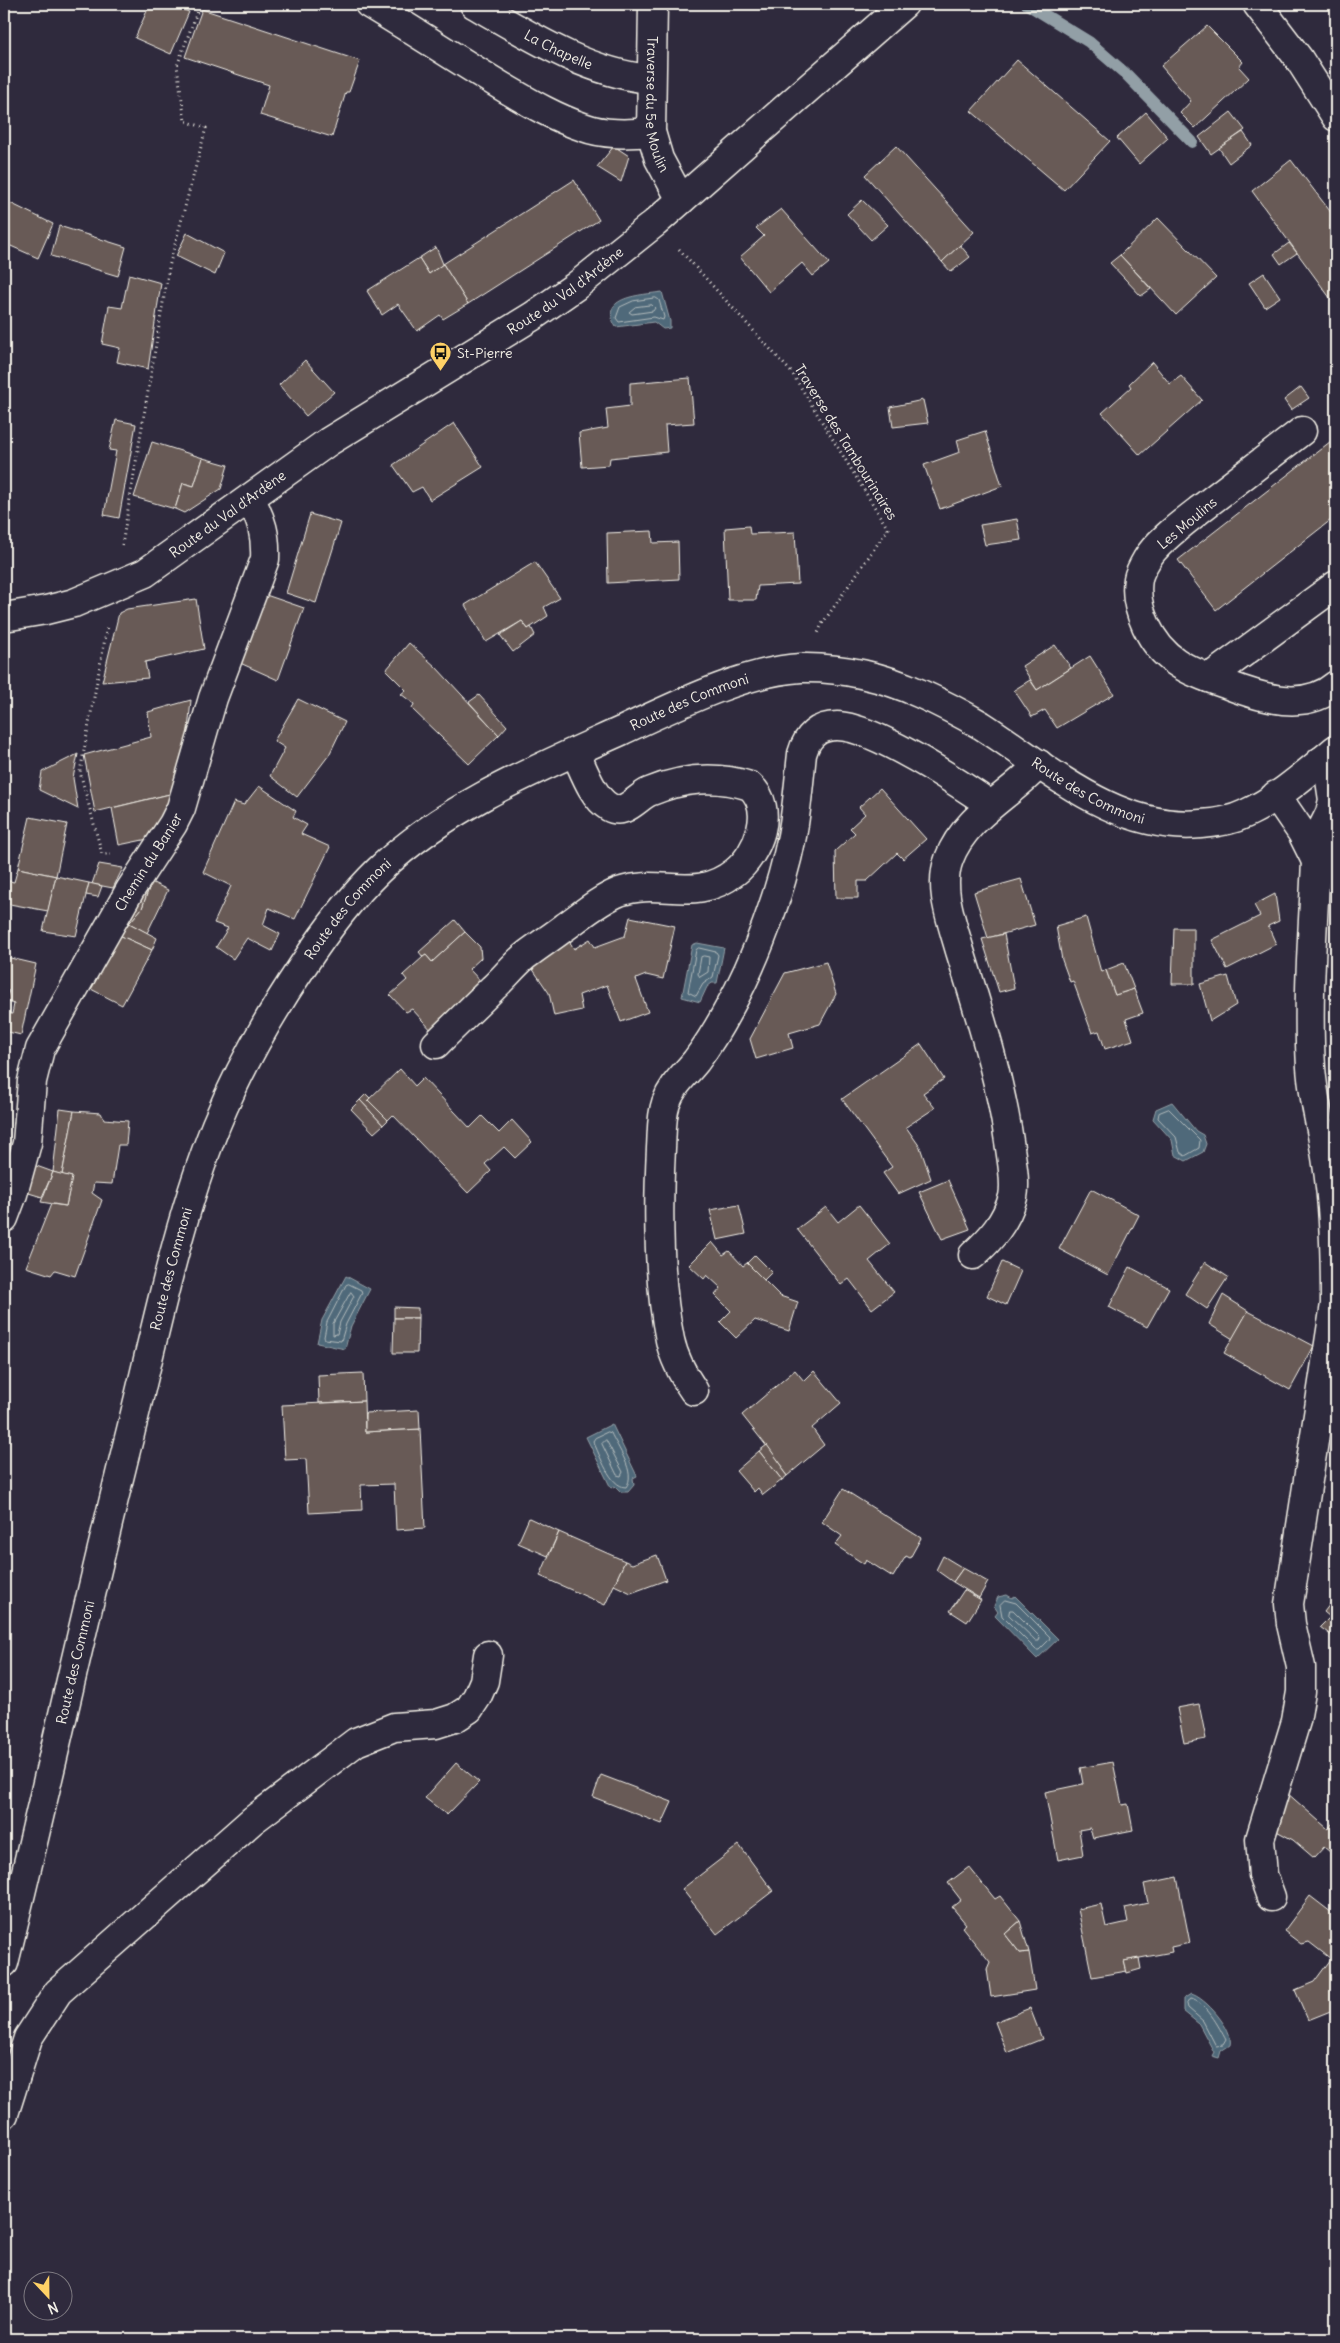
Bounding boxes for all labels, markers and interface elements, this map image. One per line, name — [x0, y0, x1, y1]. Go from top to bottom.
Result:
street label: La Chapelle — [521, 26, 595, 73]
street label: Traverse du 5e Moulin — [642, 36, 673, 175]
street label: Route du Val d'Ardène — [504, 243, 627, 339]
bus stop icon: St-Pierre — [429, 341, 453, 372]
place label: St-Pierre — [457, 344, 513, 362]
street label: Traverse des Tambourinaires — [791, 361, 901, 523]
street label: Route du Val d'Ardène — [166, 466, 289, 562]
street label: Les Moulins — [1153, 493, 1221, 553]
street label: Route des Commoni — [627, 669, 751, 735]
street label: Route des Commoni — [1028, 753, 1147, 828]
street label: Chemin du Banier — [111, 810, 186, 914]
street label: Route des Commoni — [301, 854, 395, 963]
street label: Route des Commoni — [146, 1205, 196, 1332]
street label: Route des Commoni — [52, 1599, 98, 1726]
north arrow — [22, 2270, 72, 2320]
text: N — [45, 2298, 61, 2318]

